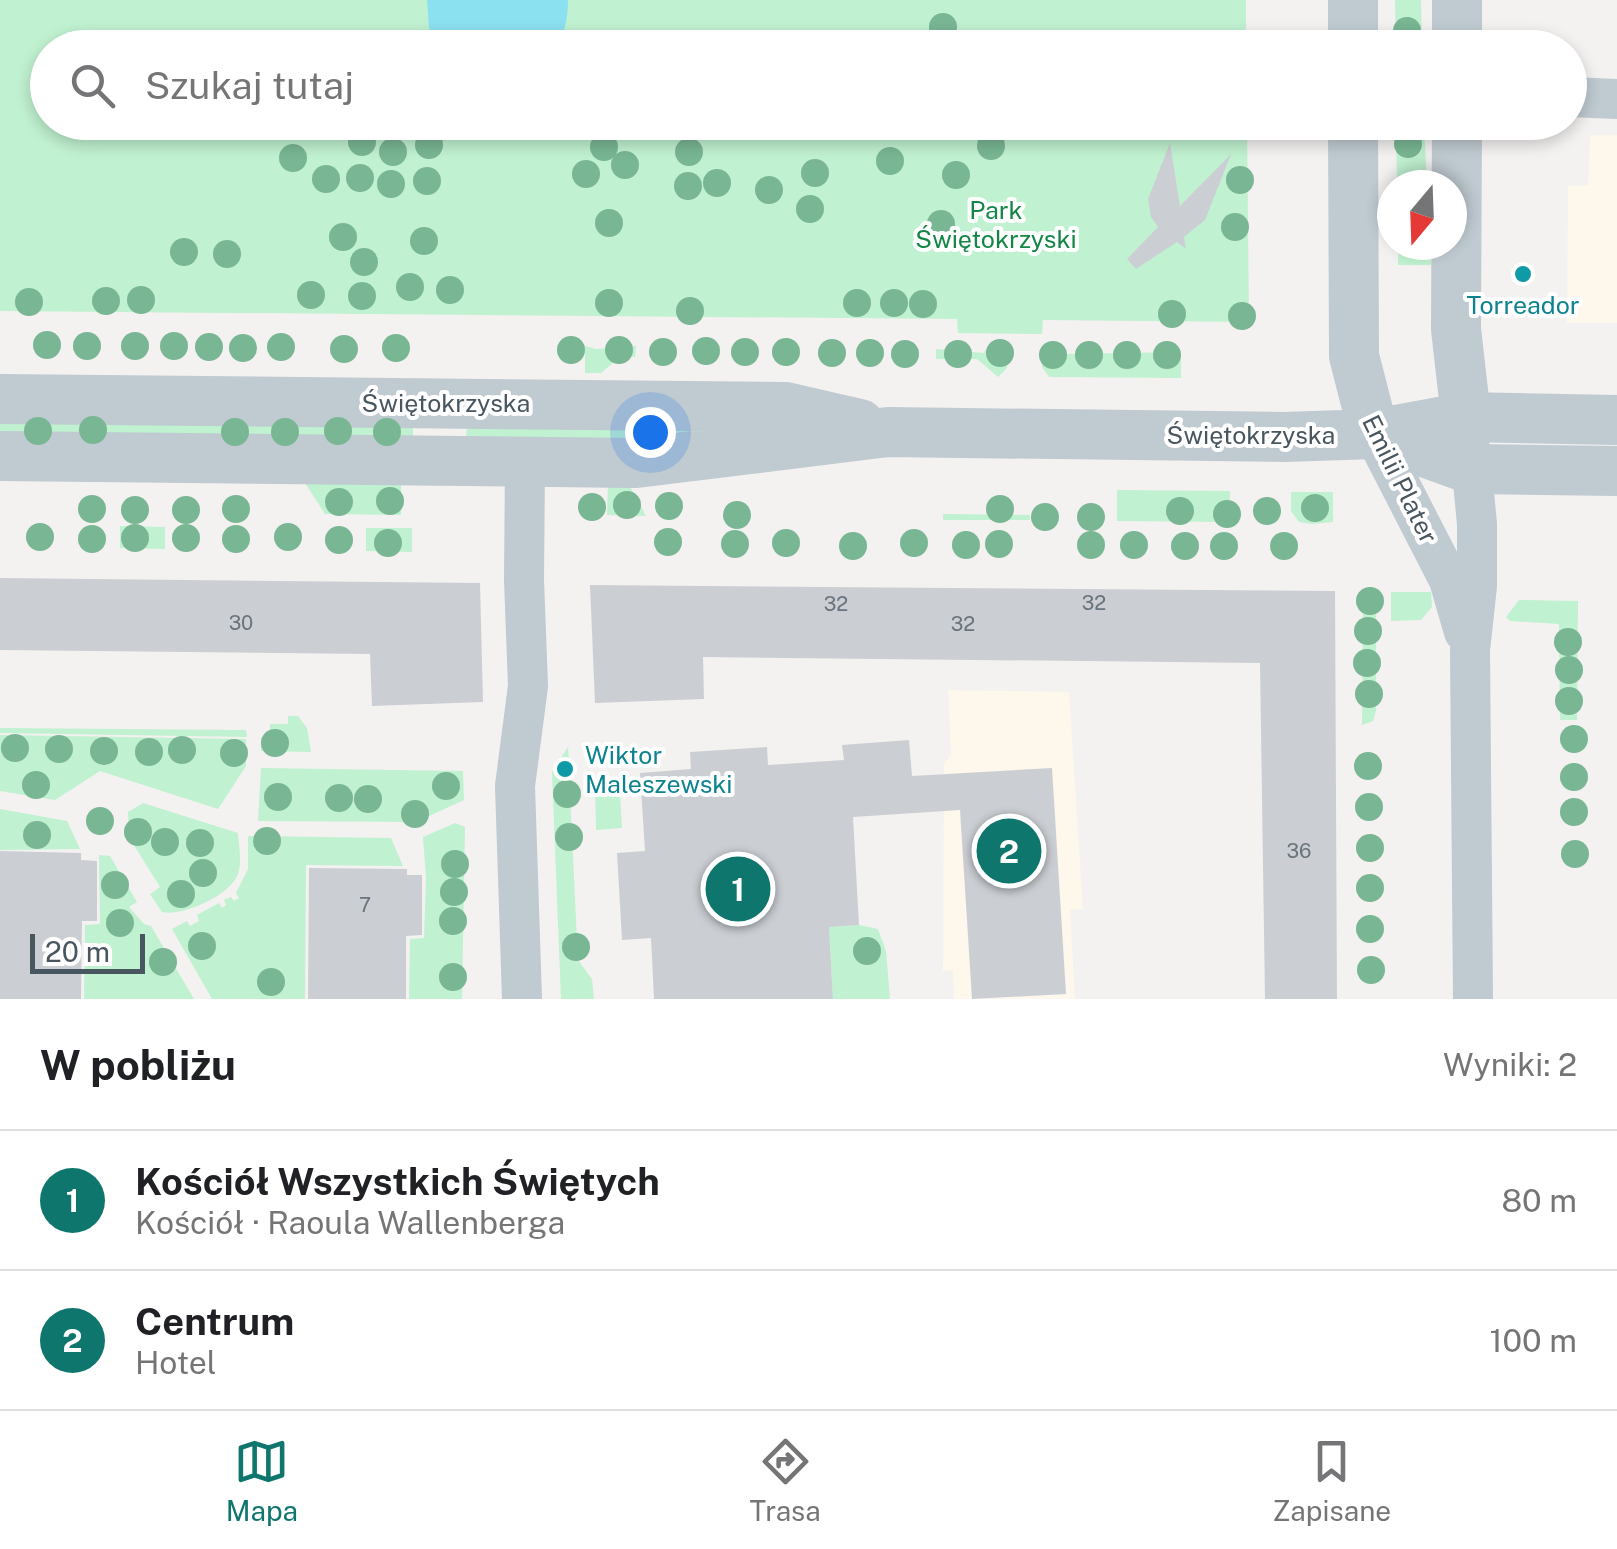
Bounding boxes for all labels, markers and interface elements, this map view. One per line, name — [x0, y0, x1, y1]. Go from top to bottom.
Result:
search box — [30, 30, 1587, 140]
icon: search — [65, 58, 120, 113]
text: Szukaj tutaj — [145, 63, 354, 108]
north arrow — [1377, 170, 1467, 260]
park label: Park Świętokrzyski — [915, 195, 1077, 254]
marker: Torreador — [1512, 263, 1534, 285]
place label: Torreador — [1466, 290, 1580, 320]
street label: Świętokrzyska — [362, 388, 530, 418]
your location — [625, 407, 676, 458]
street label: Emilii Plater — [1356, 410, 1444, 548]
street label: Świętokrzyska — [1167, 420, 1335, 450]
house number: 32 — [1082, 591, 1106, 615]
house number: 32 — [824, 592, 848, 616]
house number: 30 — [229, 611, 253, 635]
house number: 32 — [951, 612, 975, 636]
place label: Wiktor Maleszewski — [585, 740, 733, 799]
marker: Wiktor Maleszewski — [554, 758, 576, 780]
pin: 2 — [976, 814, 1042, 888]
house number: 36 — [1287, 839, 1311, 863]
pin: 1 — [706, 852, 770, 926]
house number: 7 — [359, 893, 371, 917]
scale bar — [30, 929, 145, 974]
text: 20 m — [45, 935, 110, 968]
text: W pobliżu — [40, 1040, 236, 1089]
text: Wyniki: 2 — [1443, 1046, 1577, 1083]
text: Kościół Wszystkich Świętych — [135, 1159, 660, 1204]
text: 1 — [66, 1182, 79, 1219]
text: 80 m — [1501, 1182, 1577, 1219]
text: Kościół · Raoula Wallenberga — [135, 1204, 565, 1241]
text: Centrum — [135, 1299, 294, 1344]
text: 2 — [62, 1322, 83, 1359]
text: 100 m — [1490, 1322, 1577, 1359]
text: Hotel — [135, 1344, 217, 1381]
tab: Mapa — [226, 1434, 298, 1527]
tab: Trasa — [750, 1434, 821, 1527]
tab: Zapisane — [1272, 1434, 1391, 1527]

